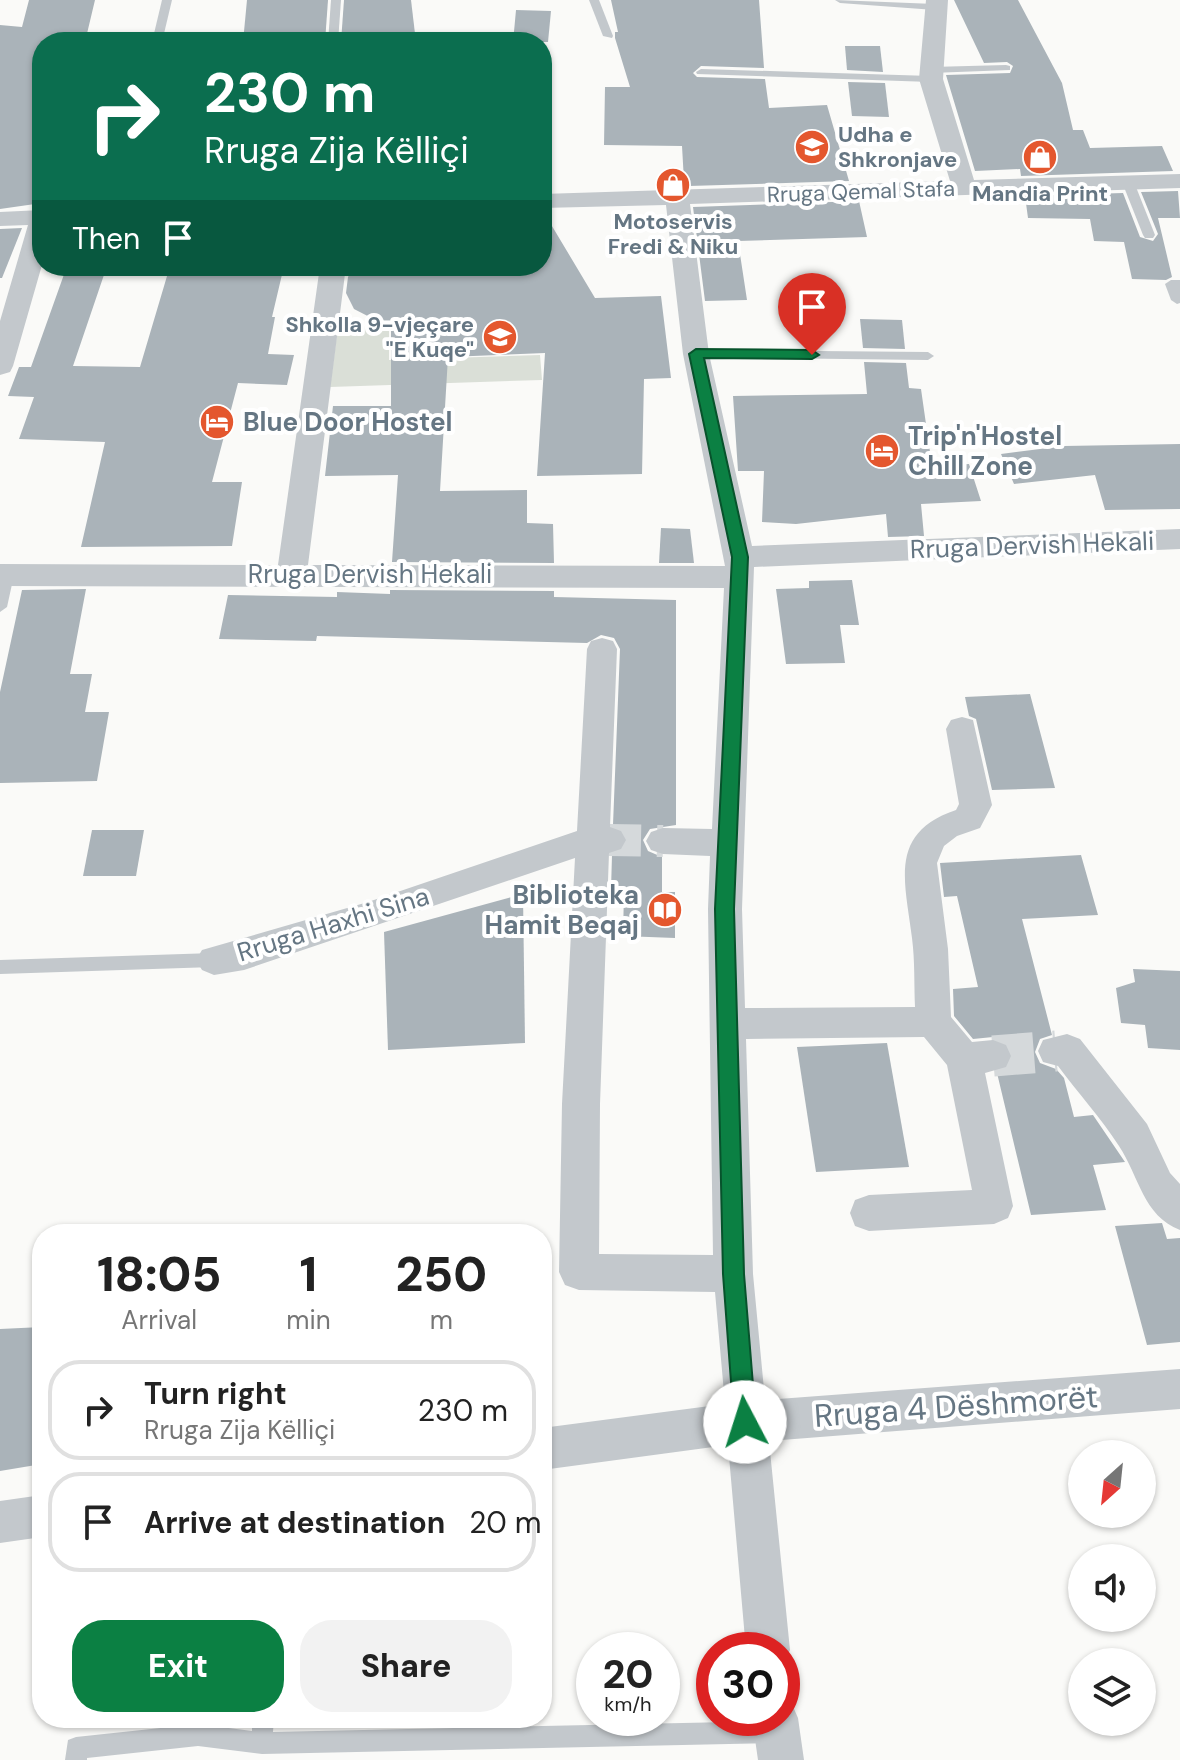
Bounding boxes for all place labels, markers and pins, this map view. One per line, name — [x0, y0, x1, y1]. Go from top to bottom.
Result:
place label: Udha e Shkronjave — [838, 120, 957, 174]
school or university icon: Udha e Shkronjave — [793, 128, 831, 166]
shop icon: Mandia Print — [1021, 138, 1059, 176]
shop icon: Motoservis Fredi & Niku — [654, 166, 692, 204]
place label: Mandia Print — [972, 179, 1108, 208]
place label: Motoservis Fredi & Niku — [608, 207, 738, 261]
pin — [778, 273, 846, 355]
place label: Shkolla 9-vjeçare "E Kuqe" — [285, 310, 474, 364]
school or university icon: Shkolla 9-vjeçare "E Kuqe" — [481, 318, 519, 356]
hotel icon: Blue Door Hostel — [198, 403, 236, 441]
place label: Blue Door Hostel — [243, 405, 453, 439]
place label: Trip'n'Hostel Chill Zone — [908, 419, 1062, 483]
hotel icon: Trip'n'Hostel Chill Zone — [863, 432, 901, 470]
place label: Biblioteka Hamit Beqaj — [485, 878, 639, 942]
library icon: Biblioteka Hamit Beqaj — [646, 891, 684, 929]

